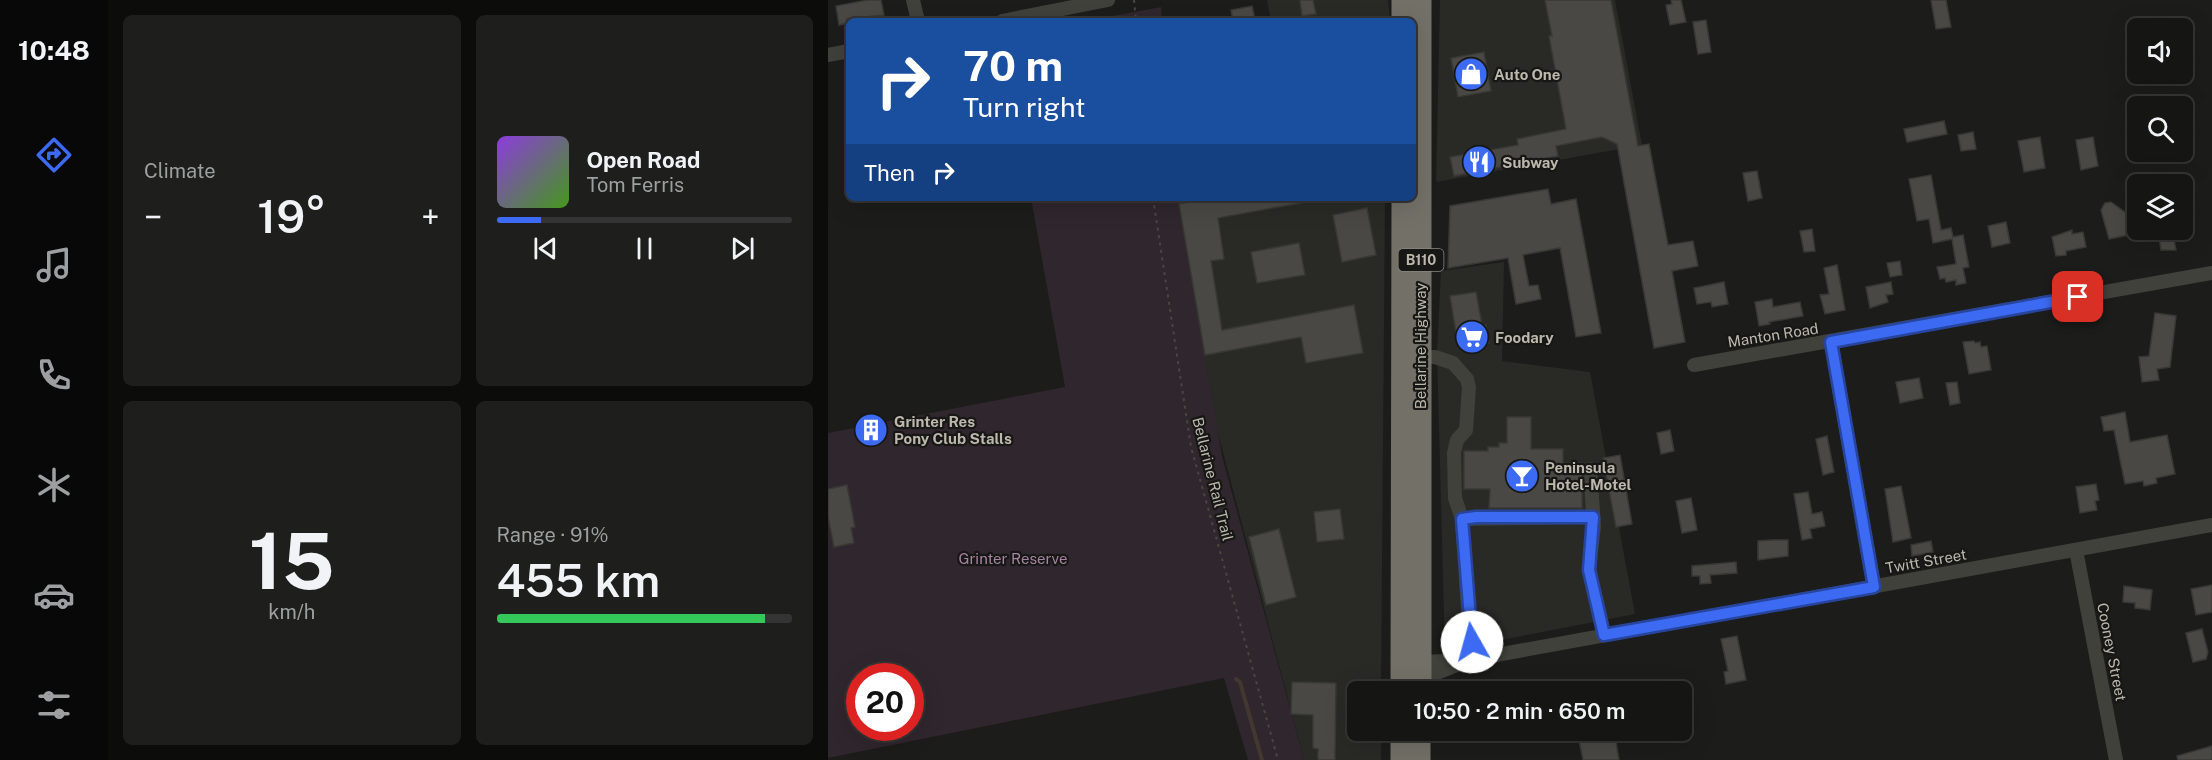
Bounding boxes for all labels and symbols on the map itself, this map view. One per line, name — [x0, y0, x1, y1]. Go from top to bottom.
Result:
shop icon: Auto One — [1453, 56, 1489, 92]
place label: Auto One — [1494, 66, 1560, 83]
restaurant icon: Subway — [1461, 144, 1497, 180]
place label: Subway — [1502, 154, 1559, 171]
road number: B110 — [1398, 249, 1444, 271]
pin — [2052, 271, 2103, 322]
street label: Bellarine Highway — [1412, 283, 1429, 409]
supermarket icon: Foodary — [1454, 319, 1490, 355]
street label: Manton Road — [1726, 319, 1820, 351]
place label: Foodary — [1495, 329, 1554, 346]
building icon: Grinter Res Pony Club Stalls — [853, 412, 889, 448]
place label: Grinter Res Pony Club Stalls — [894, 413, 1012, 447]
street label: Bellarine Rail Trail — [1189, 415, 1237, 543]
bar icon: Peninsula Hotel-Motel — [1504, 458, 1540, 494]
place label: Peninsula Hotel-Motel — [1545, 459, 1632, 493]
street label: Twitt Street — [1884, 545, 1968, 576]
park label: Grinter Reserve — [958, 550, 1068, 567]
street label: Cooney Street — [2094, 601, 2130, 703]
position arrow — [1440, 610, 1504, 674]
speed limit sign: 20 — [846, 663, 924, 741]

